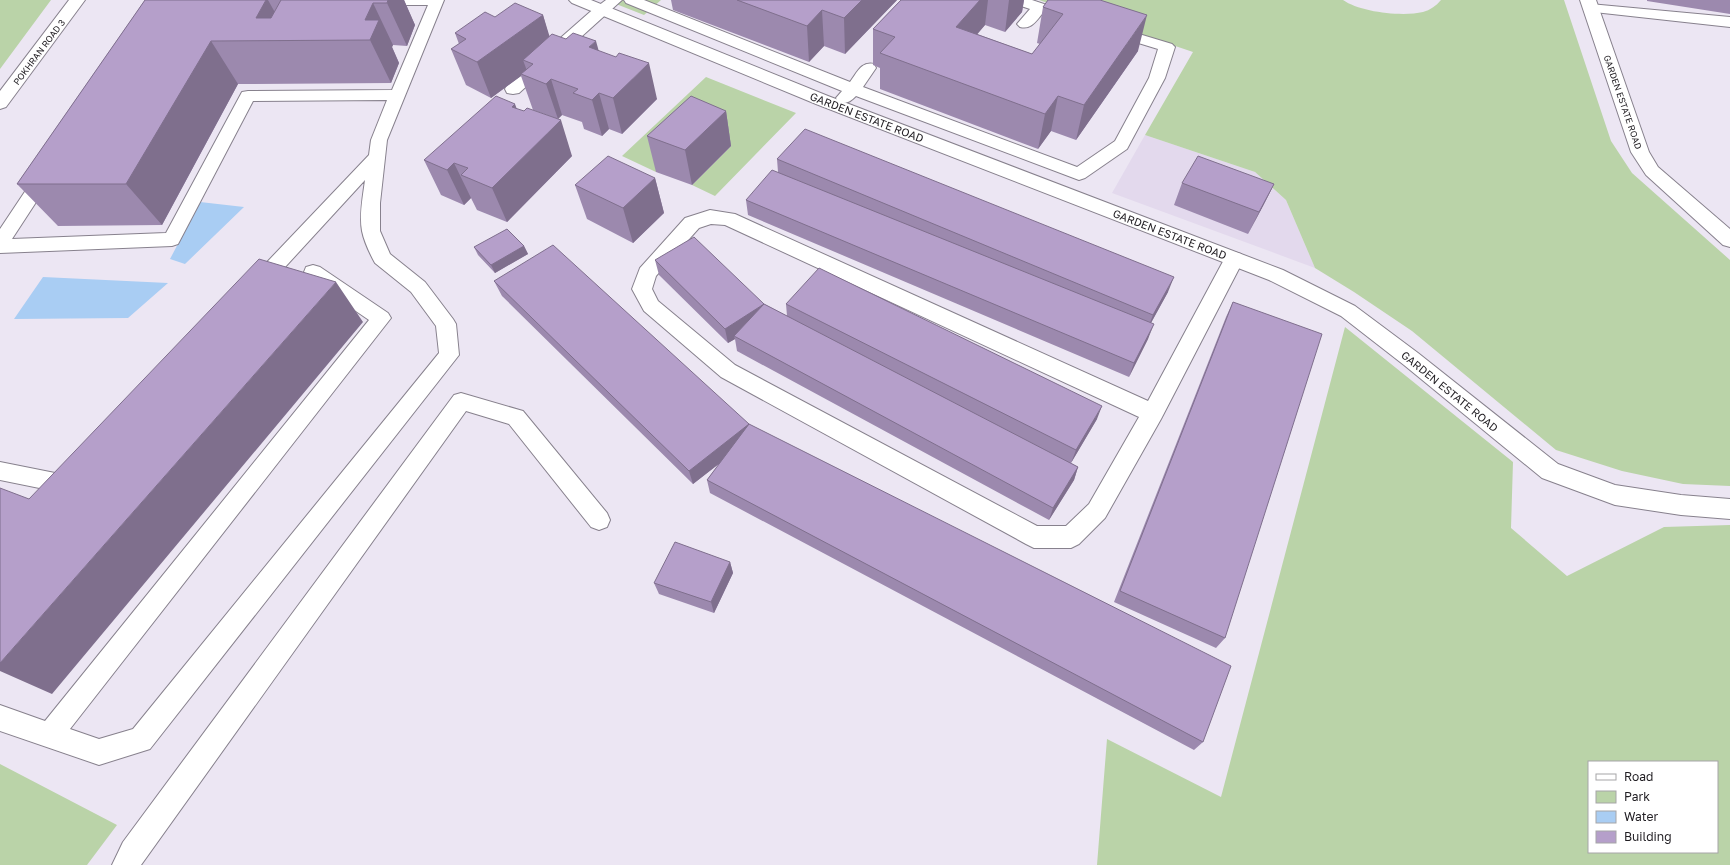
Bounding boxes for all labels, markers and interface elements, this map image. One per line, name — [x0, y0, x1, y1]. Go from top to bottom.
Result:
street label: POKHRAN ROAD 3 — [11, 17, 67, 87]
street label: GARDEN ESTATE ROAD — [1602, 54, 1644, 150]
street label: GARDEN ESTATE ROAD — [808, 89, 926, 145]
street label: GARDEN ESTATE ROAD — [1111, 206, 1229, 262]
street label: GARDEN ESTATE ROAD — [1399, 348, 1501, 434]
legend — [1588, 761, 1718, 853]
text: Road — [1624, 769, 1653, 784]
text: Park — [1624, 789, 1650, 804]
text: Water — [1624, 809, 1658, 824]
text: Building — [1624, 829, 1672, 844]

